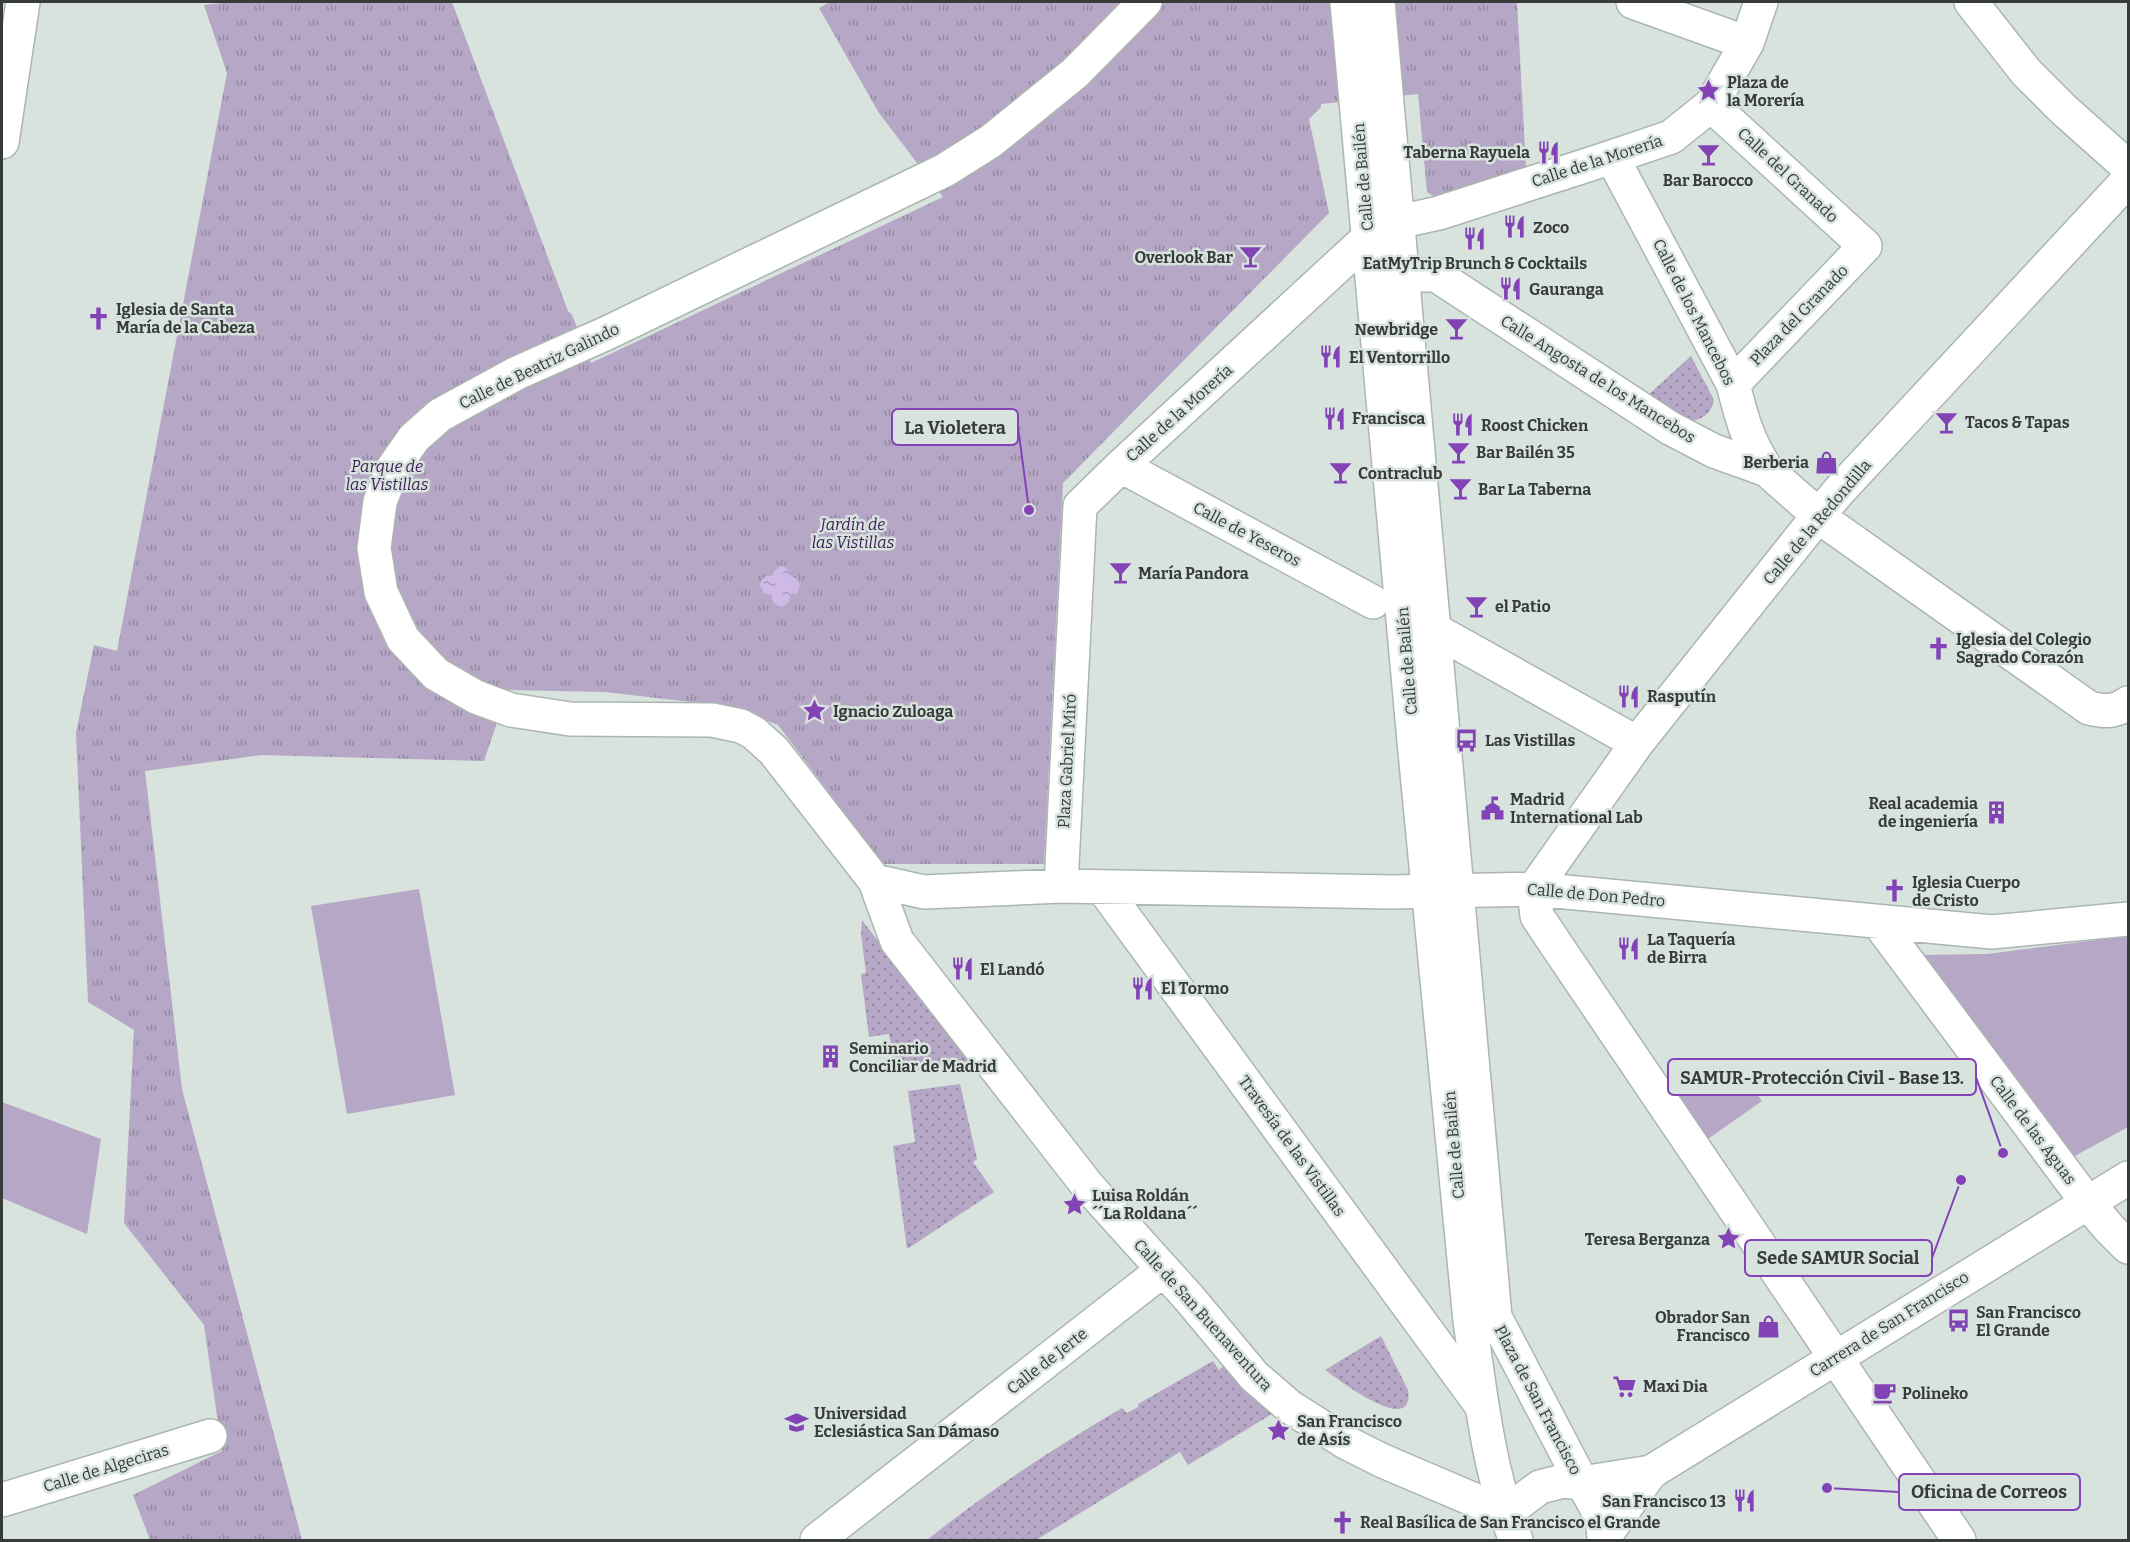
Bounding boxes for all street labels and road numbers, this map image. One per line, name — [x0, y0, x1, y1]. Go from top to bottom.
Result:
street label: Calle de Bailén — [1349, 122, 1377, 232]
street label: Calle del Granado — [1734, 123, 1842, 227]
street label: Calle de la Morería — [1529, 131, 1665, 191]
street label: Calle de los Mancebos — [1649, 236, 1739, 388]
street label: Plaza del Granado — [1746, 261, 1852, 369]
street label: Calle Angosta de los Mancebos — [1497, 311, 1699, 447]
street label: Calle de Beatriz Galindo — [456, 319, 622, 413]
street label: Calle de la Morería — [1122, 360, 1236, 466]
street label: Calle de la Redondilla — [1759, 455, 1875, 588]
street label: Calle de Yeseros — [1190, 498, 1304, 570]
street label: Calle de Bailén — [1393, 606, 1421, 716]
street label: Plaza Gabriel Miró — [1054, 693, 1080, 829]
street label: Calle de Don Pedro — [1526, 879, 1666, 911]
street label: Travesía de las Vistillas — [1235, 1072, 1349, 1220]
street label: Calle de las Aguas — [1986, 1072, 2080, 1188]
street label: Calle de Bailén — [1440, 1090, 1468, 1200]
street label: Calle de San Buenaventura — [1130, 1235, 1276, 1395]
street label: Carrera de San Francisco — [1806, 1267, 1972, 1381]
street label: Plaza de San Francisco — [1491, 1322, 1585, 1478]
street label: Calle de Jerte — [1003, 1324, 1091, 1398]
street label: Calle de Algeciras — [41, 1440, 171, 1496]

